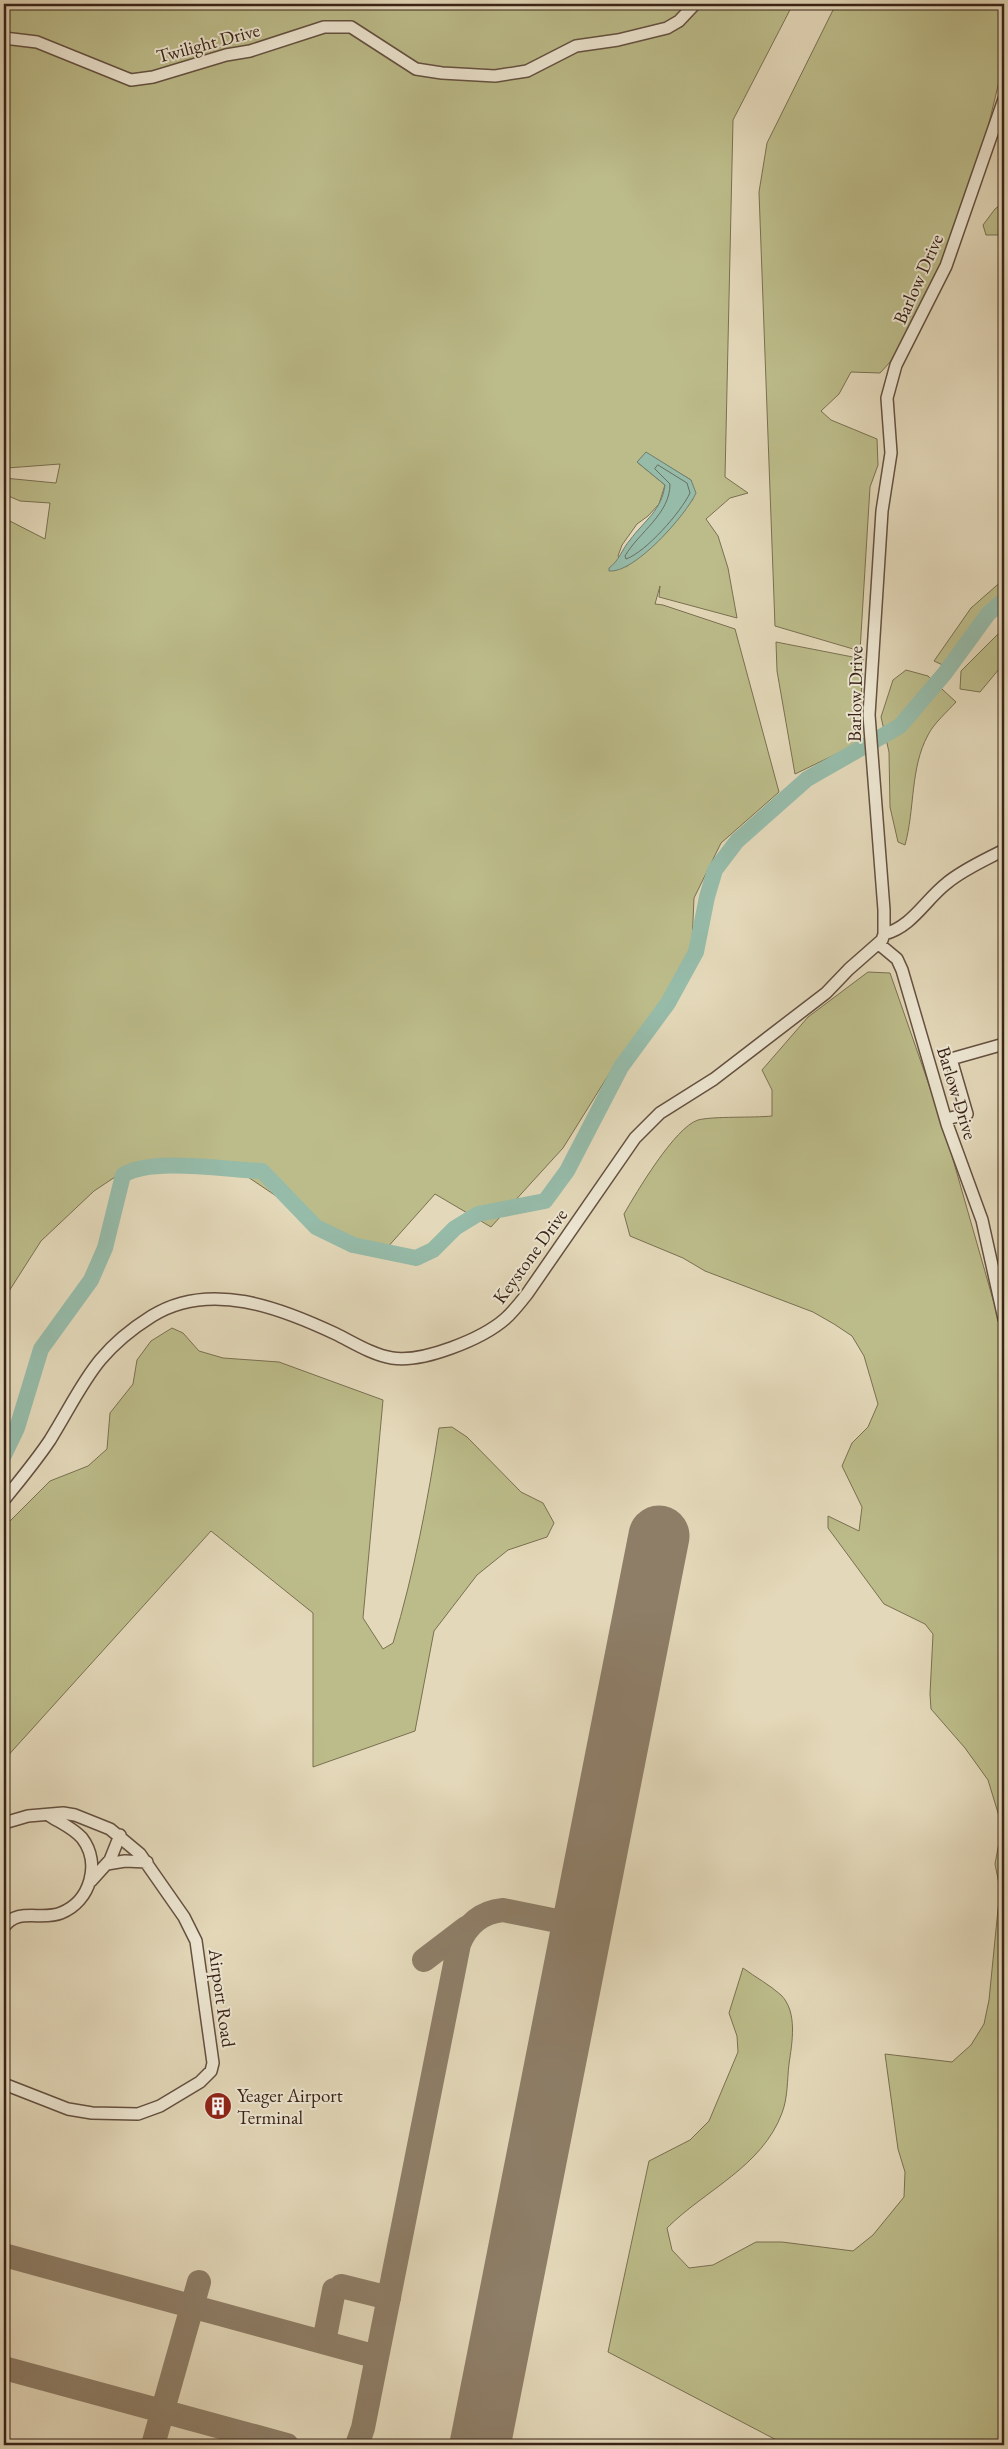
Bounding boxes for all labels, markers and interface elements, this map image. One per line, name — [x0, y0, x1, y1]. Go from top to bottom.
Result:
street label: Twilight Drive — [154, 17, 262, 69]
street label: Barlow Drive — [887, 230, 949, 328]
street label: Barlow Drive — [842, 646, 868, 742]
street label: Barlow Drive — [931, 1043, 983, 1143]
street label: Keystone Drive — [487, 1203, 573, 1309]
street label: Airport Road — [203, 1946, 241, 2049]
place label: Yeager Airport Terminal — [237, 2083, 343, 2130]
building icon: Yeager Airport Terminal — [203, 2091, 233, 2121]

